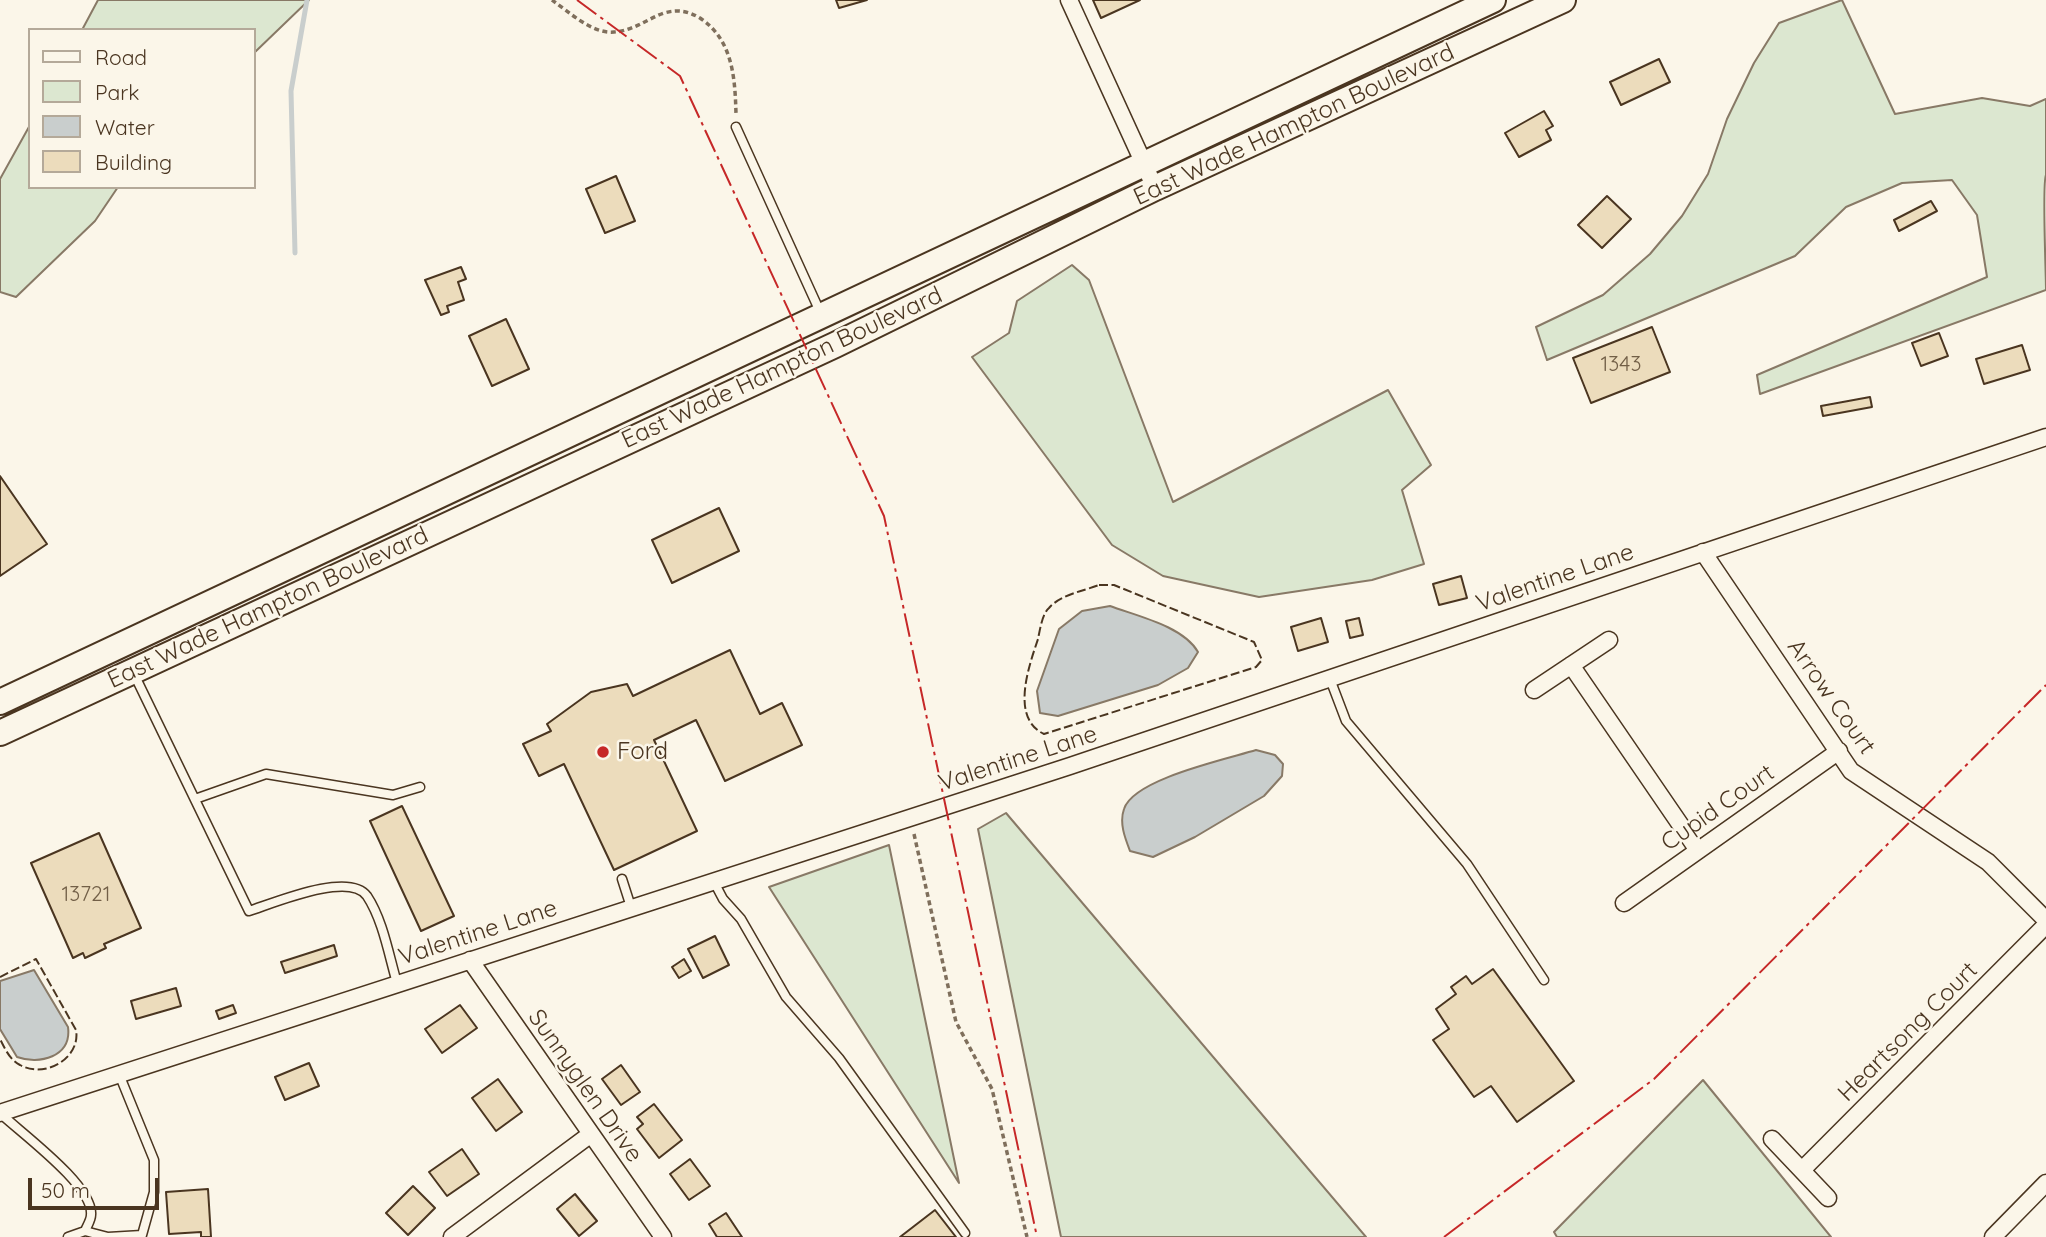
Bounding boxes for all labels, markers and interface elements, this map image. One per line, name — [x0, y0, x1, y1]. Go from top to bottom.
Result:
legend — [28, 28, 256, 189]
street label: East Wade Hampton Boulevard — [1129, 38, 1459, 212]
text: Road — [95, 44, 147, 70]
text: Park — [95, 79, 139, 105]
text: Water — [95, 114, 155, 140]
text: Building — [95, 149, 172, 175]
street label: East Wade Hampton Boulevard — [617, 281, 947, 455]
house number: 1343 — [1601, 352, 1641, 378]
street label: East Wade Hampton Boulevard — [103, 521, 433, 695]
street label: Valentine Lane — [1472, 538, 1638, 618]
street label: Arrow Court — [1781, 634, 1881, 760]
street label: Valentine Lane — [935, 720, 1101, 798]
place label: Ford — [617, 738, 668, 766]
marker: Ford — [595, 744, 611, 760]
street label: Cupid Court — [1656, 759, 1780, 857]
house number: 13721 — [62, 882, 110, 908]
street label: Valentine Lane — [395, 894, 561, 972]
street label: Heartsong Court — [1832, 956, 1984, 1108]
street label: Sunnyglen Drive — [522, 1004, 648, 1168]
scale bar — [32, 1164, 163, 1208]
text: 50 m — [41, 1177, 90, 1203]

